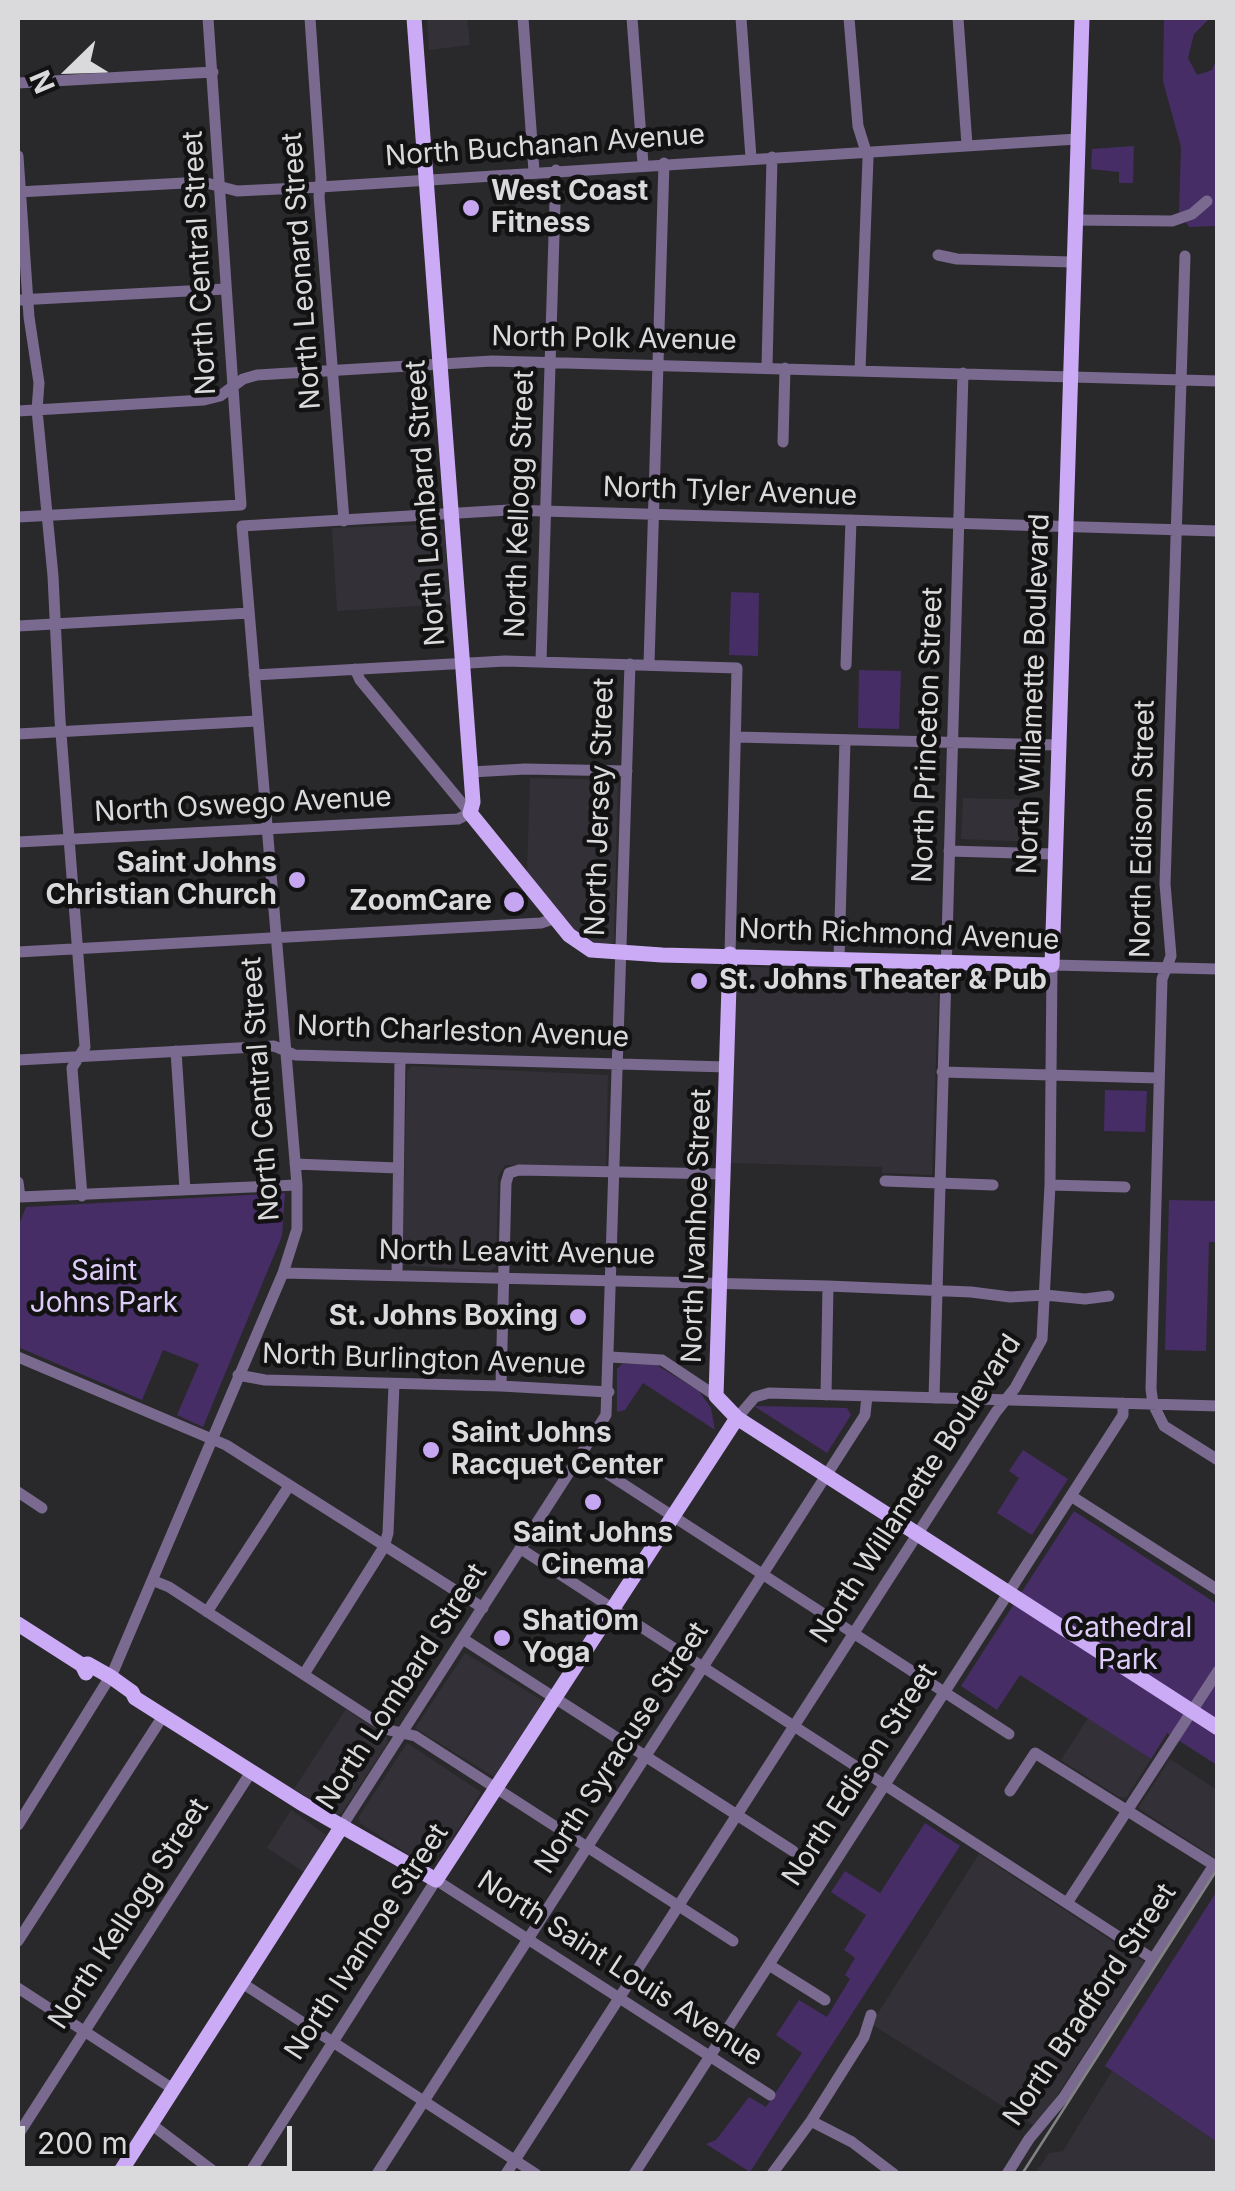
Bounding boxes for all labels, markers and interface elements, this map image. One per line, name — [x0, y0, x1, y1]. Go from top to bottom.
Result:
north arrow — [20, 20, 120, 120]
text: N — [23, 65, 62, 98]
street label: North Buchanan Avenue — [384, 118, 706, 174]
street label: North Central Street — [176, 130, 224, 396]
street label: North Leonard Street — [276, 131, 328, 411]
place label: West Coast Fitness — [491, 175, 648, 241]
marker: West Coast Fitness — [460, 197, 482, 219]
street label: North Polk Avenue — [491, 320, 737, 358]
street label: North Lombard Street — [399, 359, 453, 647]
street label: North Kellogg Street — [499, 369, 541, 639]
street label: North Tyler Avenue — [602, 471, 858, 513]
street label: North Willamette Boulevard — [1011, 513, 1057, 875]
street label: North Princeton Street — [906, 586, 950, 884]
street label: North Jersey Street — [579, 677, 621, 937]
street label: North Edison Street — [1124, 700, 1162, 958]
street label: North Oswego Avenue — [94, 780, 392, 830]
place label: Saint Johns Christian Church — [46, 847, 277, 913]
marker: Saint Johns Christian Church — [286, 869, 308, 891]
place label: ZoomCare — [349, 885, 492, 919]
marker: ZoomCare — [501, 889, 527, 915]
street label: North Richmond Avenue — [738, 913, 1060, 957]
street label: North Central Street — [235, 956, 287, 1222]
place label: St. Johns Theater & Pub — [719, 964, 1047, 998]
marker: St. Johns Theater & Pub — [688, 970, 710, 992]
street label: North Charleston Avenue — [296, 1009, 630, 1055]
street label: North Ivanhoe Street — [675, 1088, 719, 1364]
street label: North Leavitt Avenue — [378, 1234, 656, 1272]
park label: Saint Johns Park — [30, 1255, 178, 1321]
place label: St. Johns Boxing — [329, 1300, 558, 1334]
marker: St. Johns Boxing — [567, 1306, 589, 1328]
street label: North Willamette Boulevard — [804, 1328, 1028, 1650]
street label: North Burlington Avenue — [261, 1338, 587, 1382]
place label: Saint Johns Racquet Center — [451, 1417, 664, 1483]
marker: Saint Johns Racquet Center — [420, 1439, 442, 1461]
marker: Saint Johns Cinema — [582, 1491, 604, 1513]
place label: Saint Johns Cinema — [513, 1517, 673, 1583]
street label: North Lombard Street — [310, 1558, 494, 1816]
place label: ShatiOm Yoga — [522, 1605, 639, 1671]
park label: Cathedral Park — [1064, 1612, 1192, 1678]
street label: North Syracuse Street — [528, 1616, 716, 1880]
marker: ShatiOm Yoga — [491, 1627, 513, 1649]
street label: North Edison Street — [776, 1658, 944, 1892]
street label: North Kellogg Street — [42, 1792, 216, 2036]
street label: North Ivanhoe Street — [278, 1818, 456, 2066]
street label: North Saint Louis Avenue — [471, 1864, 769, 2074]
street label: North Bradford Street — [996, 1878, 1184, 2132]
scale bar — [25, 2106, 298, 2168]
text: 200 m — [37, 2125, 128, 2161]

